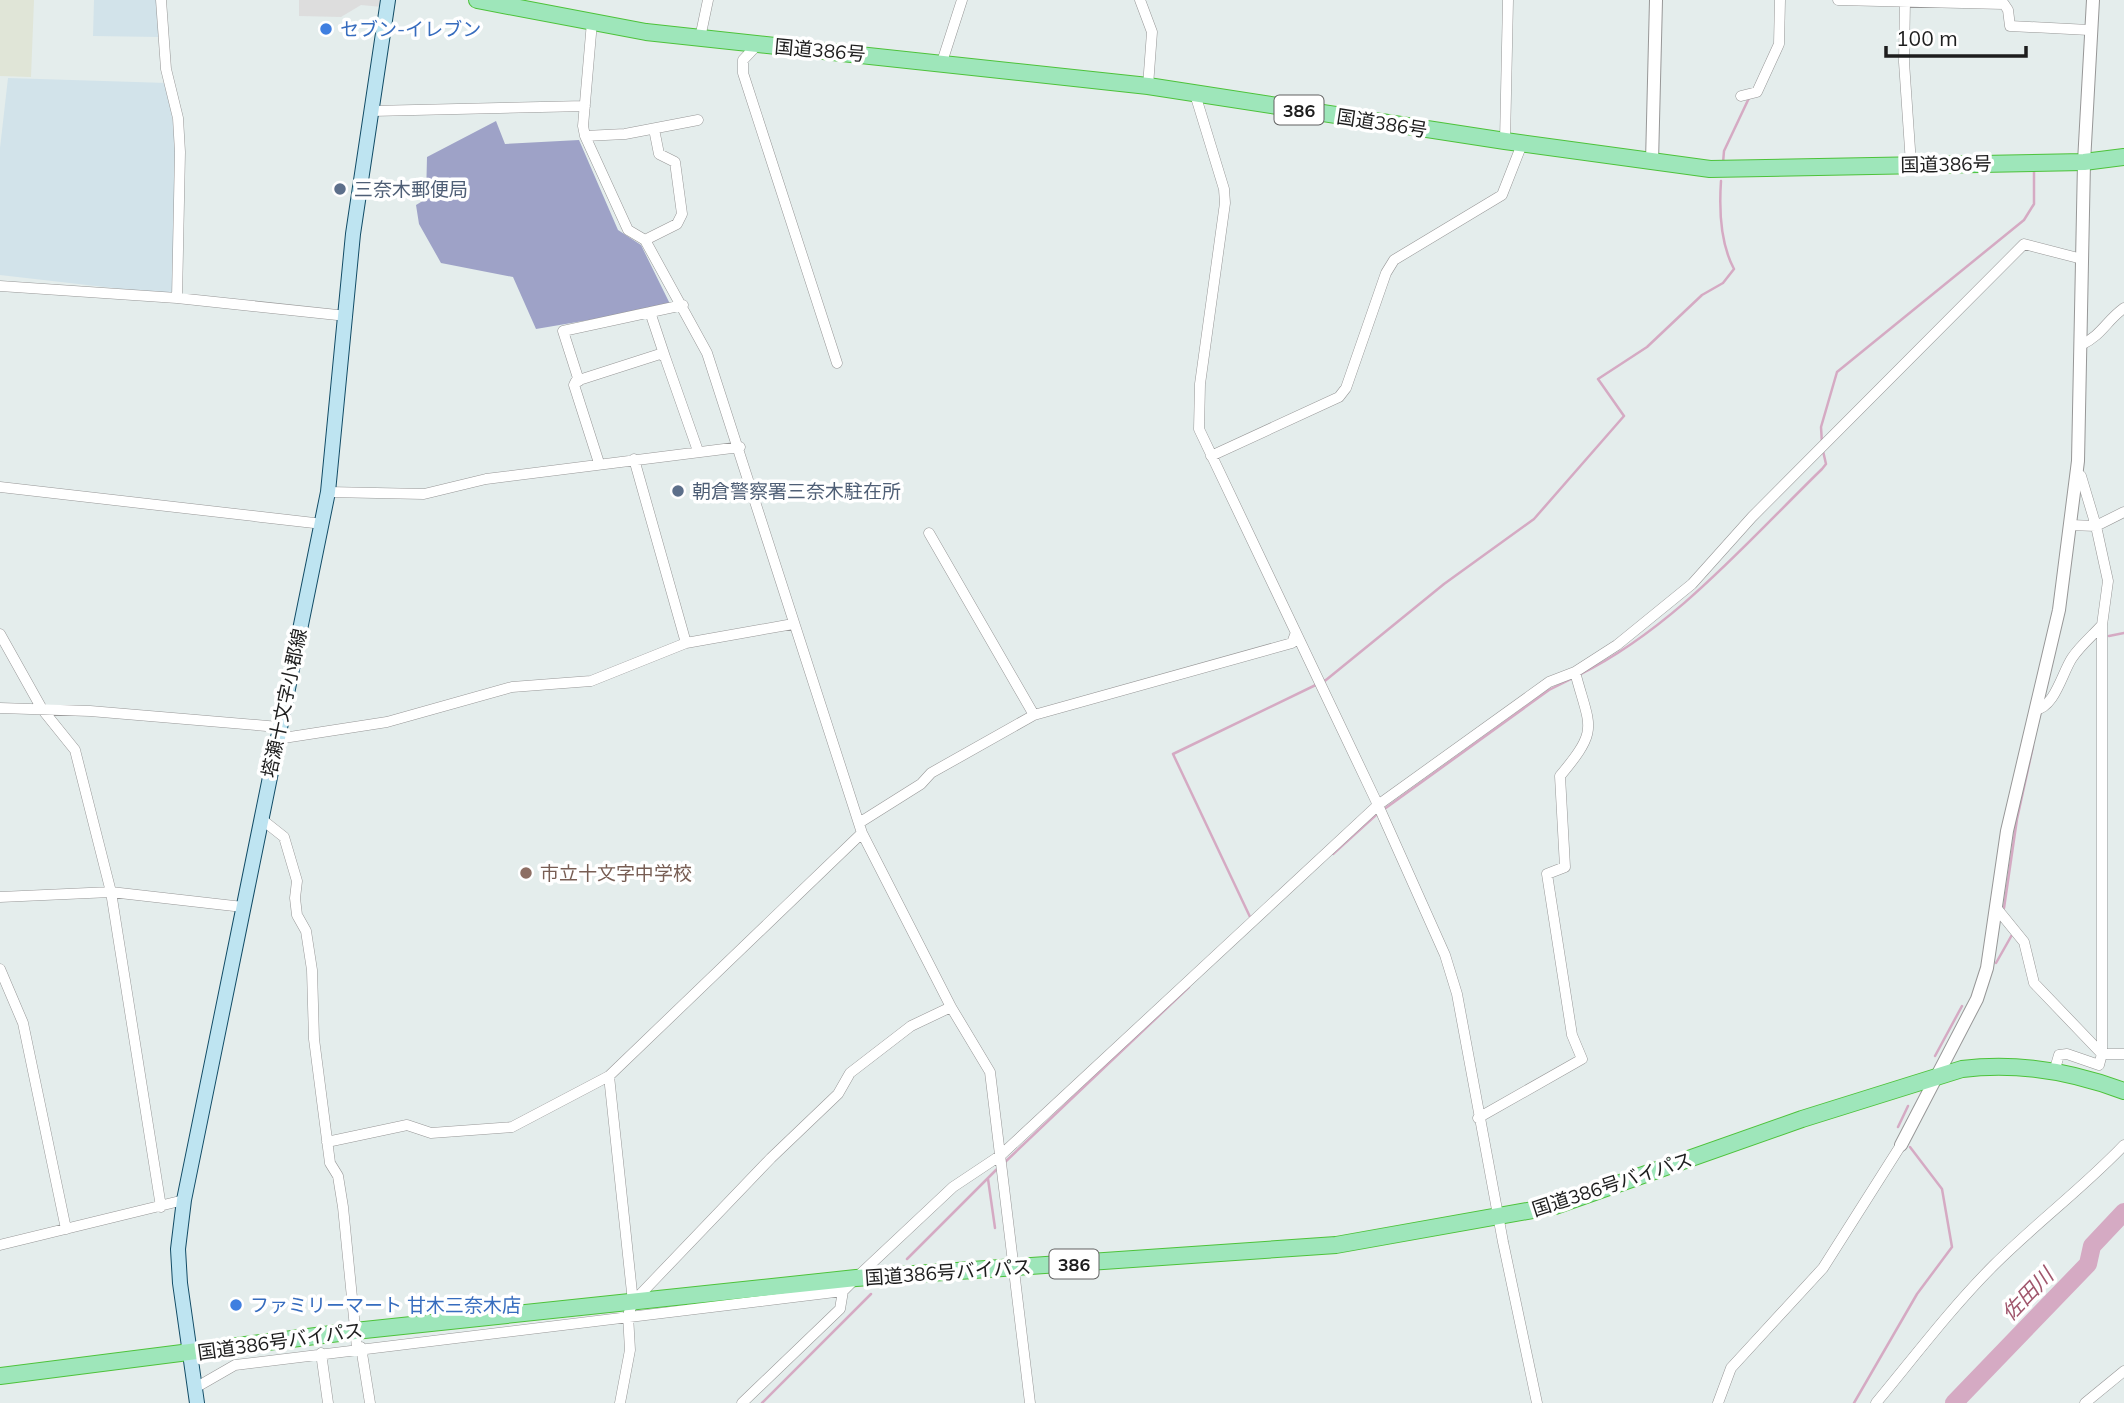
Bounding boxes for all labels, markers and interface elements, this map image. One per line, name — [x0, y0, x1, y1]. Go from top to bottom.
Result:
scale bar — [1886, 14, 2026, 58]
place label: セブン-イレブン — [340, 17, 481, 41]
marker: セブン-イレブン — [318, 21, 334, 37]
text: 100 m — [1896, 25, 1958, 51]
street label: 国道386号 — [774, 34, 866, 66]
road number: 386 — [1274, 96, 1324, 124]
street label: 国道386号 — [1335, 104, 1429, 142]
street label: 国道386号 — [1900, 151, 1992, 177]
place label: 三奈木郵便局 — [354, 177, 468, 201]
marker: 三奈木郵便局 — [332, 181, 348, 197]
place label: 朝倉警察署三奈木駐在所 — [692, 479, 901, 503]
marker: 朝倉警察署三奈木駐在所 — [670, 483, 686, 499]
street label: 塔瀬十文字小郡線 — [256, 626, 312, 780]
place label: 市立十文字中学校 — [540, 861, 692, 885]
marker: 市立十文字中学校 — [518, 865, 534, 881]
street label: 国道386号バイパス — [1529, 1147, 1695, 1221]
road number: 386 — [1050, 1250, 1098, 1279]
street label: 国道386号バイパス — [864, 1254, 1032, 1290]
water label: 佐田川 — [1996, 1261, 2060, 1326]
place label: ファミリーマート 甘木三奈木店 — [250, 1293, 521, 1317]
marker: ファミリーマート 甘木三奈木店 — [228, 1297, 244, 1313]
street label: 国道386号バイパス — [196, 1318, 364, 1364]

